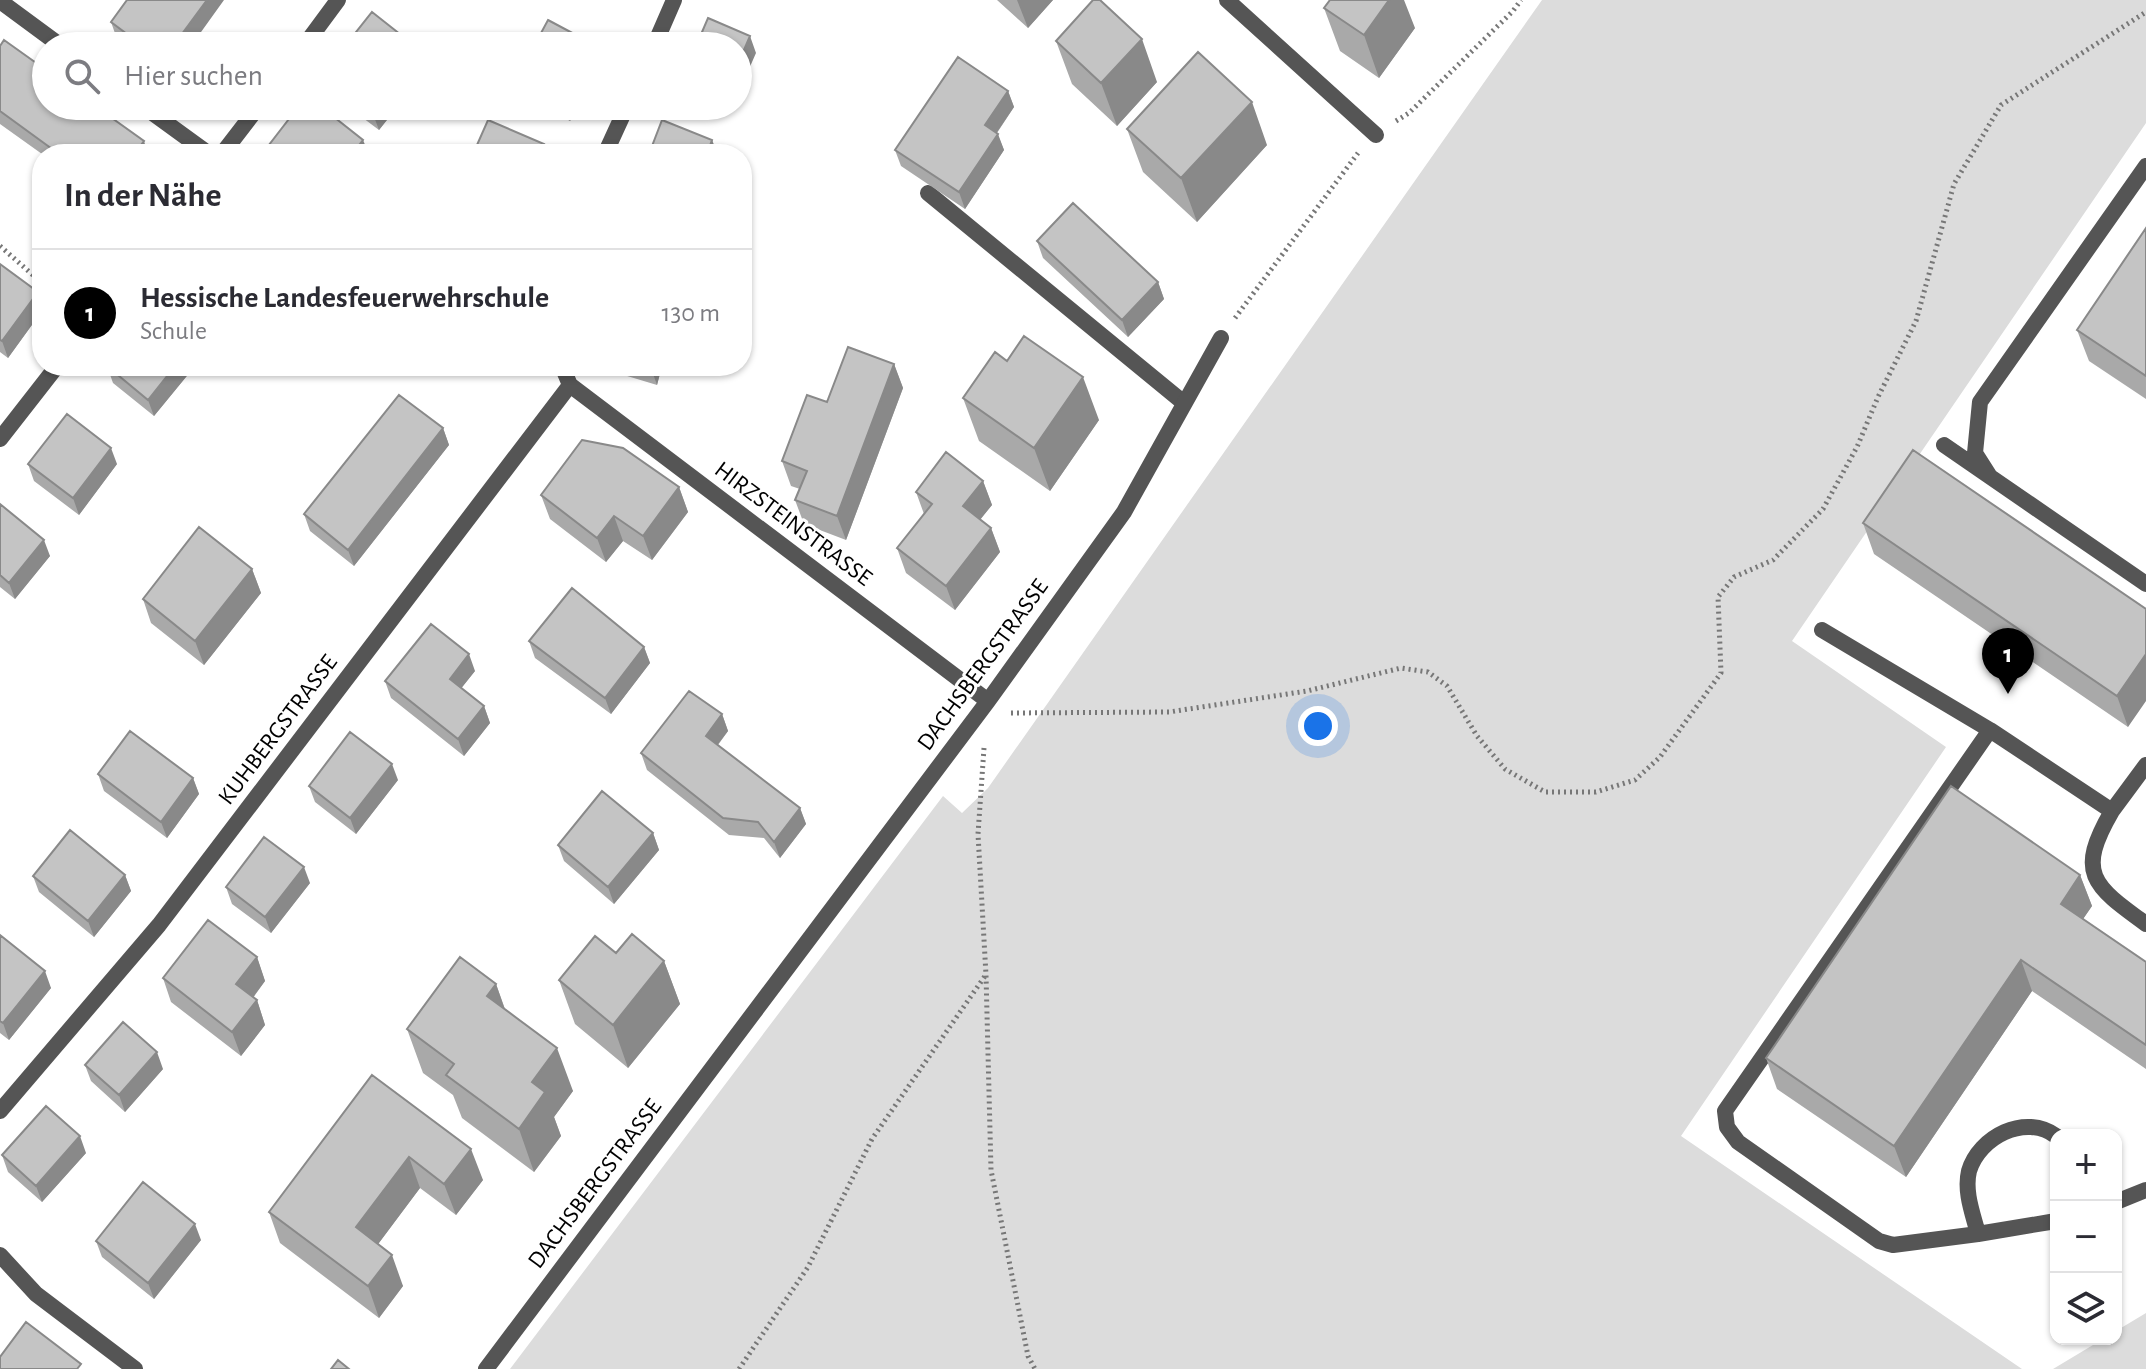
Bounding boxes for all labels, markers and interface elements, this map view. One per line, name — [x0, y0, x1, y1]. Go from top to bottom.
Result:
search box — [32, 32, 752, 120]
icon: search — [60, 54, 104, 98]
text: Hier suchen — [124, 61, 263, 91]
text: In der Nähe — [64, 179, 221, 213]
text: Hessische Landesfeuerwehrschule — [140, 283, 549, 313]
text: 1 — [85, 300, 95, 326]
text: 130 m — [662, 300, 720, 326]
text: Schule — [140, 318, 207, 344]
street label: HIRZSTEINSTRASSE — [710, 457, 876, 591]
street label: DACHSBERGSTRASSE — [913, 575, 1053, 755]
pin: 1 — [1982, 628, 2034, 694]
street label: KUHBERGSTRASSE — [214, 650, 342, 809]
your location — [1298, 706, 1338, 746]
street label: DACHSBERGSTRASSE — [524, 1095, 667, 1273]
map controls — [2050, 1129, 2122, 1345]
button: + — [2050, 1129, 2122, 1201]
button: − — [2050, 1201, 2122, 1273]
button: layers — [2050, 1273, 2122, 1345]

